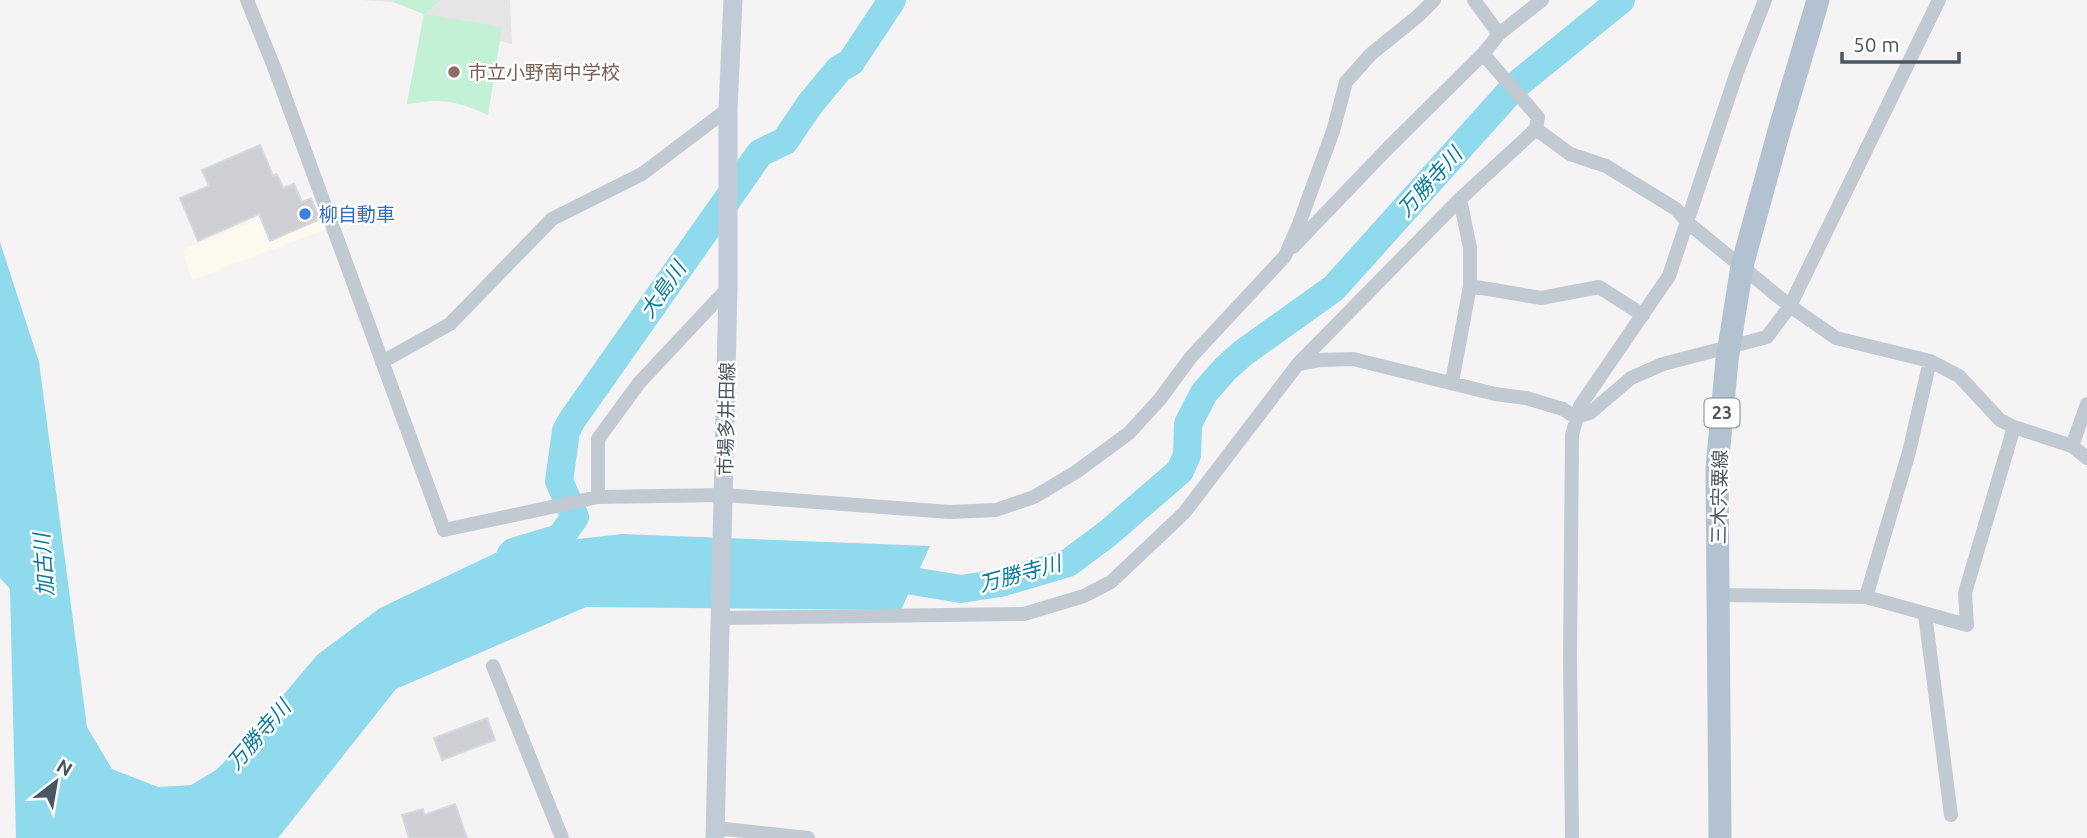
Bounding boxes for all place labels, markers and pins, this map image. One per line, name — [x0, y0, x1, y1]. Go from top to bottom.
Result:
place label: 市立小野南中学校 — [468, 61, 620, 83]
marker: 市立小野南中学校 — [446, 64, 462, 80]
place label: 柳自動車 — [319, 203, 395, 225]
marker: 柳自動車 — [297, 206, 313, 222]

